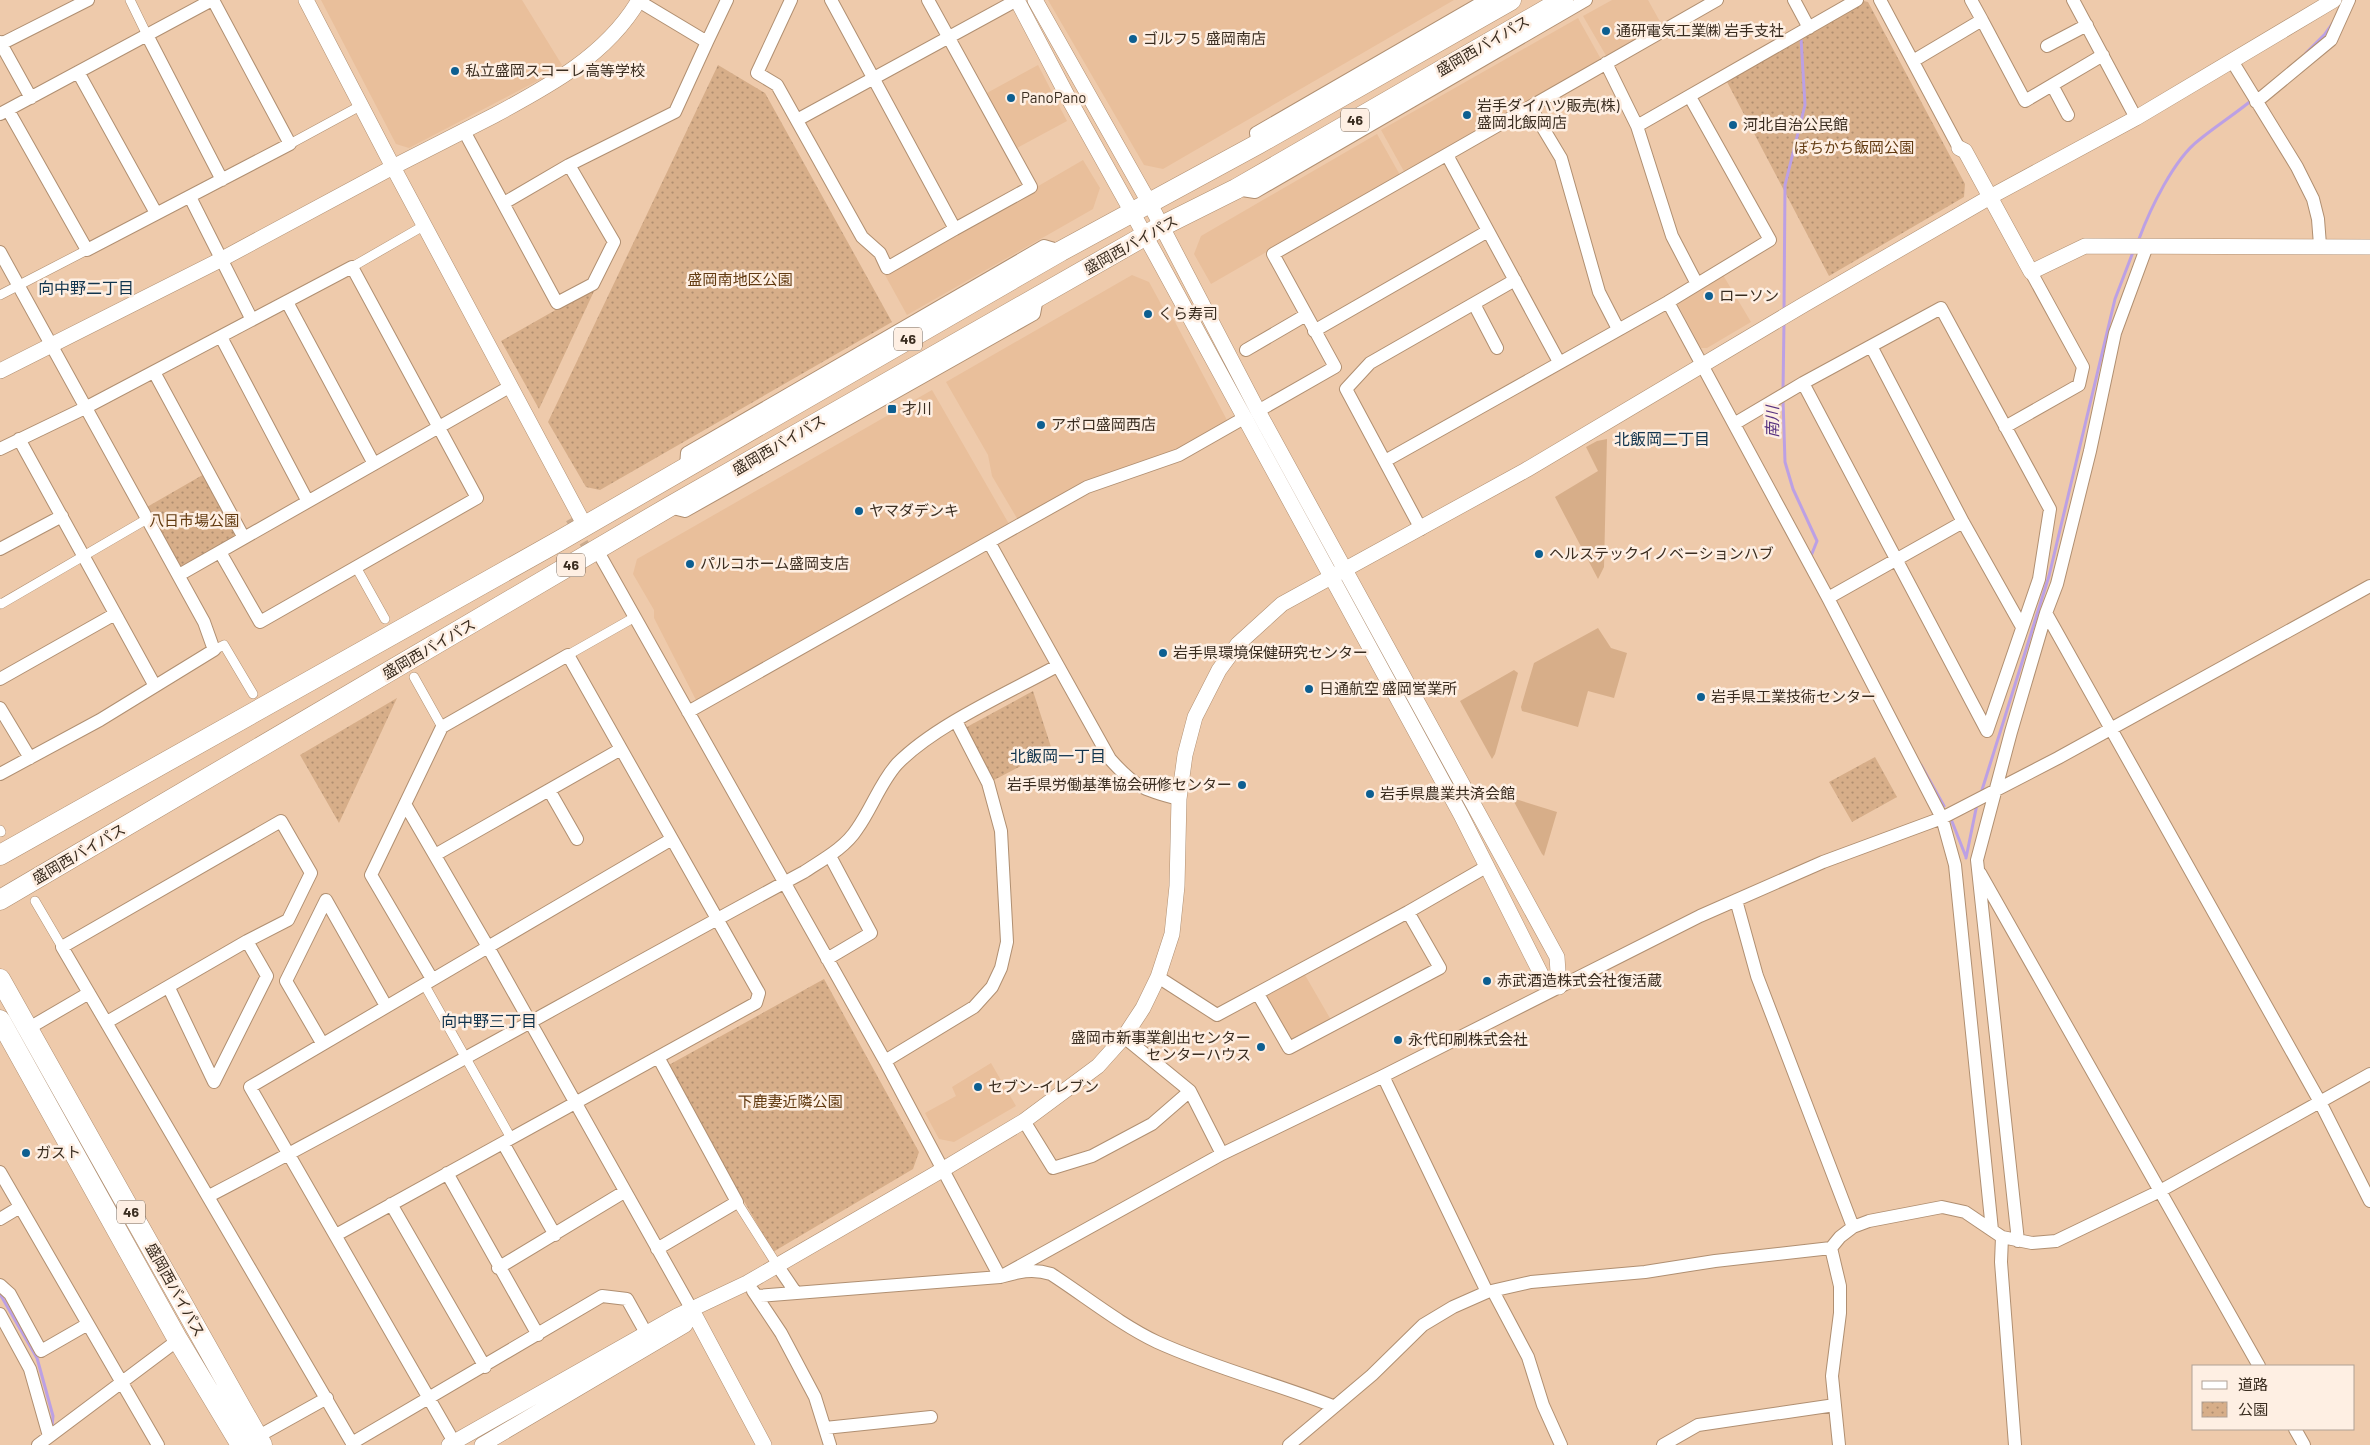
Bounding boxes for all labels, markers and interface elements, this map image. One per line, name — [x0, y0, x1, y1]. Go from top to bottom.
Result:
street label: 盛岡西バイパス — [1433, 11, 1532, 79]
place label: 通研電気工業㈱ 岩手支社 — [1616, 21, 1784, 39]
marker: 通研電気工業㈱ 岩手支社 — [1600, 25, 1612, 37]
place label: ゴルフ５ 盛岡南店 — [1143, 29, 1266, 47]
marker: ゴルフ５ 盛岡南店 — [1127, 33, 1139, 45]
place label: 私立盛岡スコーレ高等学校 — [465, 61, 645, 79]
marker: 私立盛岡スコーレ高等学校 — [449, 65, 461, 77]
place label: PanoPano — [1021, 88, 1086, 106]
marker: PanoPano — [1005, 92, 1017, 104]
place label: 岩手ダイハツ販売(株) 盛岡北飯岡店 — [1477, 96, 1620, 131]
road number: 46 — [1341, 108, 1369, 132]
marker: 岩手ダイハツ販売(株) 盛岡北飯岡店 — [1461, 109, 1473, 121]
place label: 河北自治公民館 — [1743, 115, 1848, 133]
marker: 河北自治公民館 — [1727, 119, 1739, 131]
park label: ぼちかち飯岡公園 — [1794, 138, 1914, 156]
street label: 盛岡西バイパス — [1080, 211, 1181, 277]
park label: 盛岡南地区公園 — [687, 270, 793, 288]
district label: 向中野二丁目 — [38, 278, 134, 297]
place label: ローソン — [1719, 286, 1779, 304]
marker: ローソン — [1703, 290, 1715, 302]
place label: くら寿司 — [1158, 304, 1218, 322]
marker: くら寿司 — [1142, 308, 1154, 320]
road number: 46 — [894, 328, 922, 350]
place label: 才川 — [902, 399, 932, 417]
marker: 才川 — [886, 403, 898, 415]
water label: 南川 — [1762, 404, 1781, 438]
street label: 盛岡西バイパス — [729, 410, 828, 478]
place label: アポロ盛岡西店 — [1051, 415, 1156, 433]
marker: アポロ盛岡西店 — [1035, 419, 1047, 431]
district label: 北飯岡二丁目 — [1614, 429, 1710, 448]
place label: ヤマダデンキ — [869, 501, 959, 519]
marker: ヤマダデンキ — [853, 505, 865, 517]
park label: 八日市場公園 — [149, 511, 239, 529]
place label: ヘルステックイノベーションハブ — [1549, 544, 1774, 562]
marker: ヘルステックイノベーションハブ — [1533, 548, 1545, 560]
road number: 46 — [557, 554, 585, 576]
place label: パルコホーム盛岡支店 — [700, 554, 849, 572]
marker: パルコホーム盛岡支店 — [684, 558, 696, 570]
street label: 盛岡西バイパス — [379, 614, 478, 682]
place label: 岩手県環境保健研究センター — [1173, 643, 1368, 661]
marker: 岩手県環境保健研究センター — [1157, 647, 1169, 659]
place label: 日通航空 盛岡営業所 — [1319, 679, 1457, 697]
marker: 日通航空 盛岡営業所 — [1303, 683, 1315, 695]
place label: 岩手県工業技術センター — [1711, 687, 1876, 705]
marker: 岩手県工業技術センター — [1695, 691, 1707, 703]
district label: 北飯岡一丁目 — [1010, 746, 1106, 765]
place label: 岩手県労働基準協会研修センター — [1007, 775, 1232, 793]
marker: 岩手県労働基準協会研修センター — [1236, 779, 1248, 791]
place label: 岩手県農業共済会館 — [1380, 784, 1515, 802]
marker: 岩手県農業共済会館 — [1364, 788, 1376, 800]
street label: 盛岡西バイパス — [29, 819, 128, 887]
place label: 赤武酒造株式会社復活蔵 — [1497, 971, 1662, 989]
marker: 赤武酒造株式会社復活蔵 — [1481, 975, 1493, 987]
district label: 向中野三丁目 — [441, 1011, 537, 1030]
place label: 盛岡市新事業創出センター センターハウス — [1071, 1028, 1251, 1063]
place label: 永代印刷株式会社 — [1408, 1030, 1528, 1048]
marker: 永代印刷株式会社 — [1392, 1034, 1404, 1046]
marker: 盛岡市新事業創出センター センターハウス — [1255, 1041, 1267, 1053]
place label: セブン-イレブン — [988, 1077, 1099, 1095]
marker: セブン-イレブン — [972, 1081, 984, 1093]
park label: 下鹿妻近隣公園 — [737, 1092, 843, 1110]
place label: ガスト — [36, 1143, 81, 1161]
marker: ガスト — [20, 1147, 32, 1159]
road number: 46 — [117, 1200, 145, 1224]
street label: 盛岡西バイパス — [143, 1239, 209, 1340]
legend — [2192, 1365, 2355, 1430]
text: 道路 — [2238, 1375, 2268, 1393]
text: 公園 — [2238, 1400, 2268, 1418]

